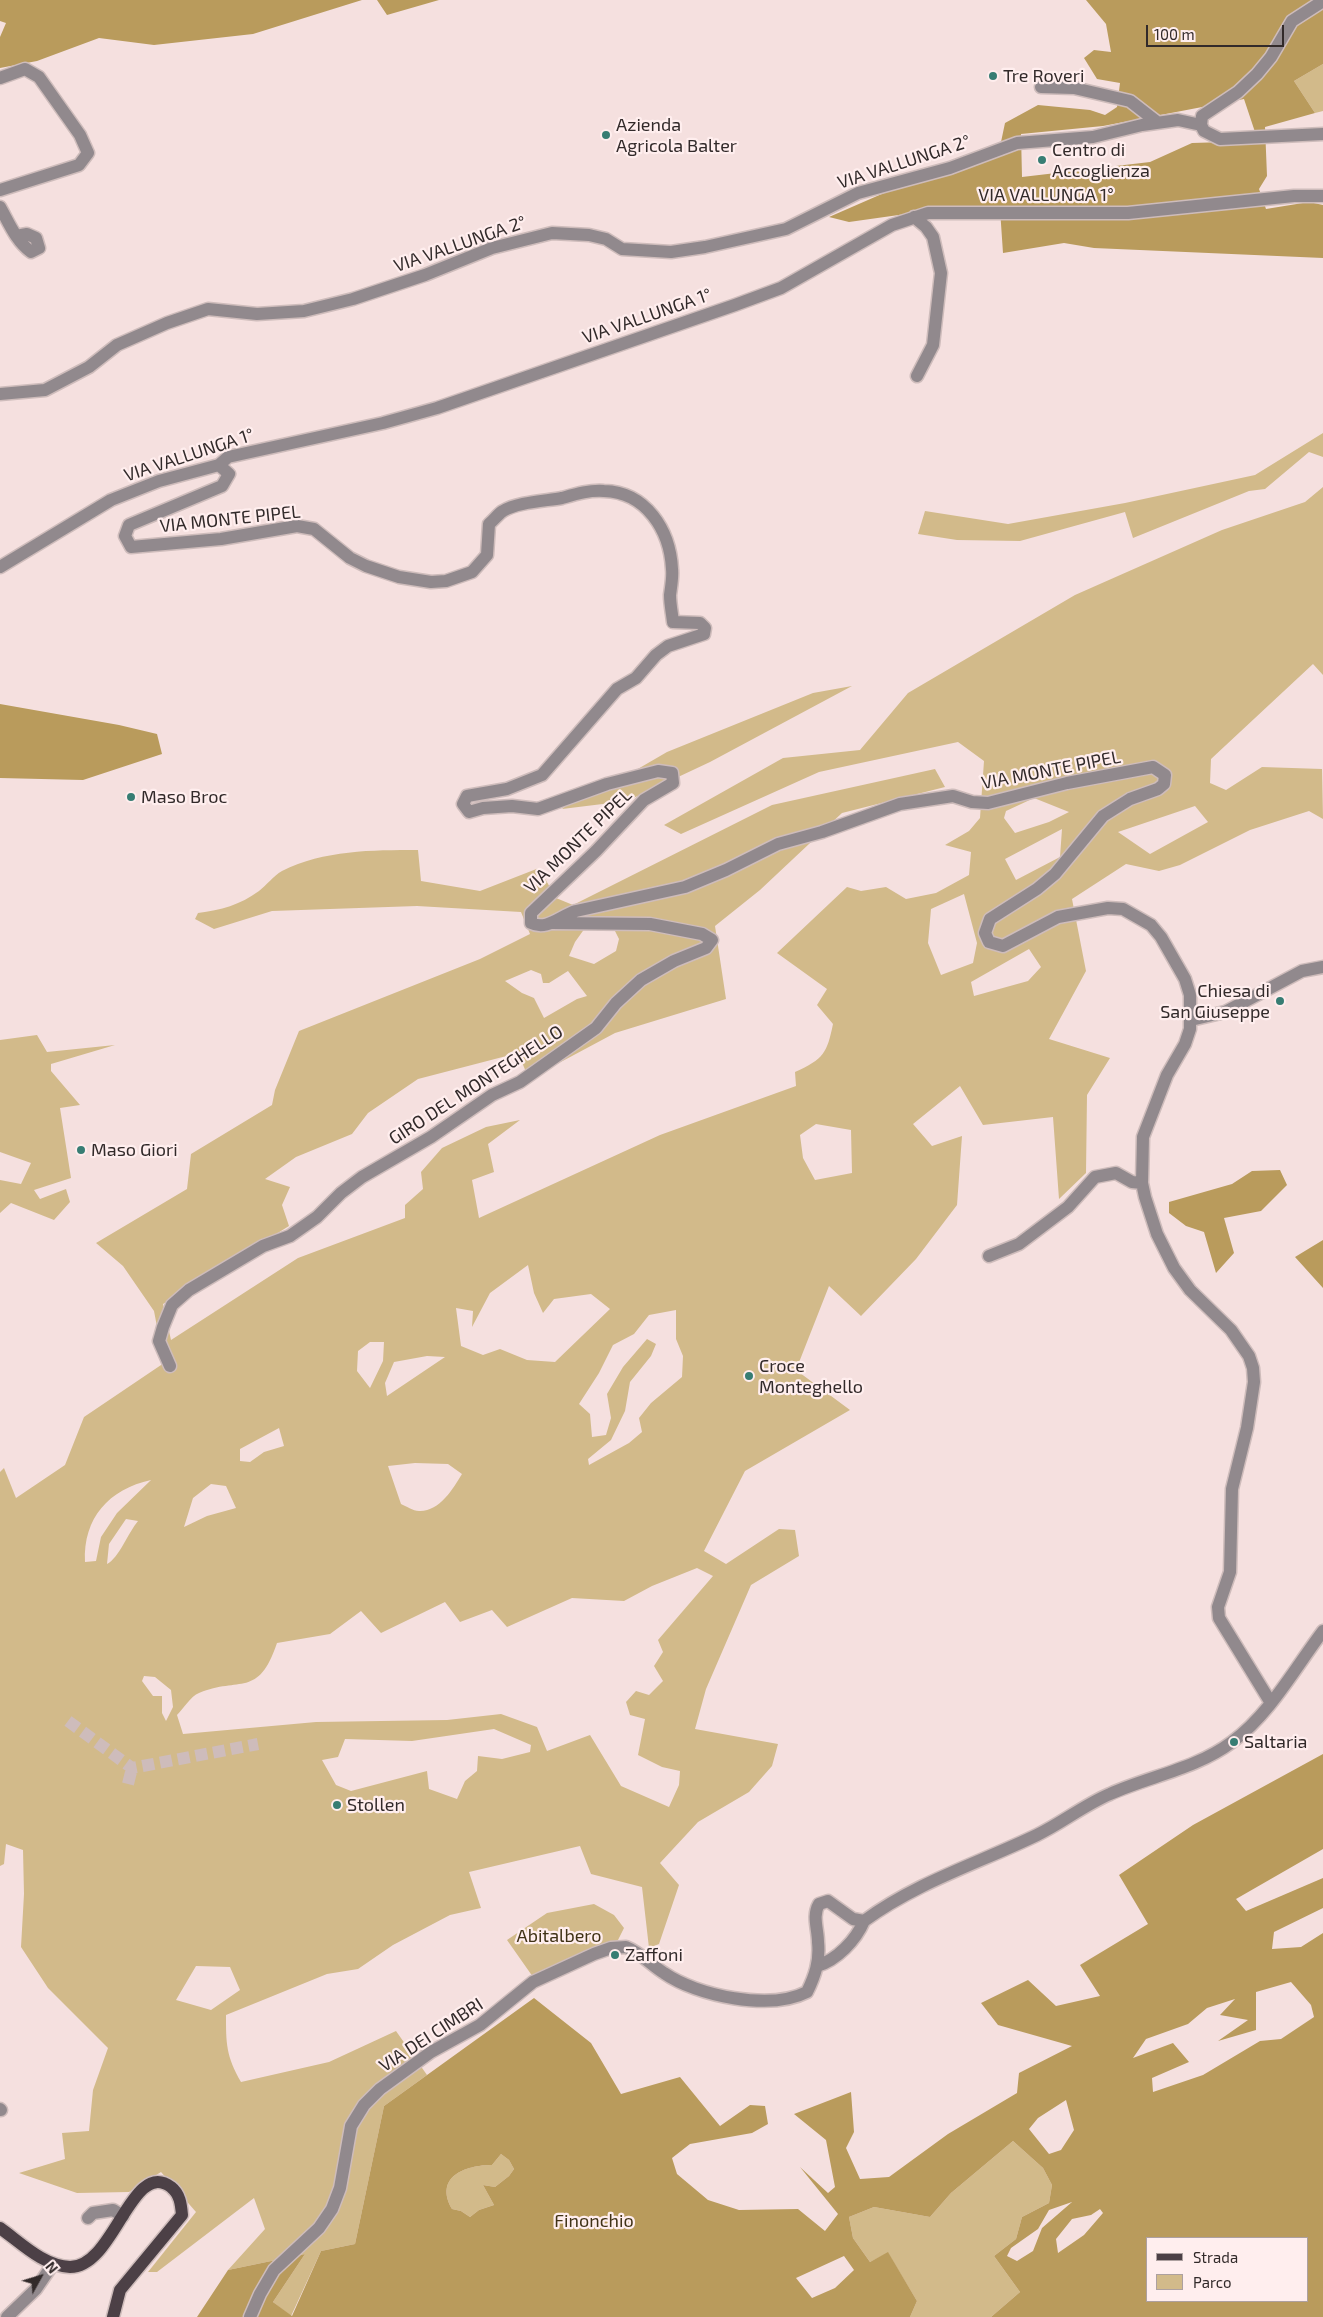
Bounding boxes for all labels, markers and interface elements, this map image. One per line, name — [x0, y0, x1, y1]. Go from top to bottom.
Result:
scale bar — [1148, 15, 1286, 47]
text: 100 m — [1154, 25, 1195, 43]
place label: Tre Roveri — [1003, 65, 1084, 87]
marker: Tre Roveri — [987, 70, 999, 82]
place label: Azienda Agricola Balter — [616, 114, 737, 156]
marker: Azienda Agricola Balter — [600, 129, 612, 141]
street label: VIA VALLUNGA 2° — [835, 130, 973, 194]
place label: Centro di Accoglienza — [1052, 139, 1150, 182]
marker: Centro di Accoglienza — [1036, 154, 1048, 166]
street label: VIA VALLUNGA 1° — [978, 184, 1114, 206]
street label: VIA VALLUNGA 2° — [391, 211, 529, 277]
street label: VIA VALLUNGA 1° — [579, 284, 715, 348]
street label: VIA VALLUNGA 1° — [121, 424, 257, 486]
street label: VIA MONTE PIPEL — [159, 501, 301, 537]
street label: VIA MONTE PIPEL — [980, 746, 1122, 794]
street label: VIA MONTE PIPEL — [520, 784, 636, 898]
place label: Maso Broc — [141, 786, 227, 808]
marker: Maso Broc — [125, 791, 137, 803]
place label: Chiesa di San Giuseppe — [1160, 980, 1270, 1022]
marker: Chiesa di San Giuseppe — [1274, 995, 1286, 1007]
street label: GIRO DEL MONTEGHELLO — [385, 1021, 567, 1149]
place label: Maso Giori — [91, 1139, 178, 1161]
marker: Maso Giori — [75, 1144, 87, 1156]
place label: Croce Monteghello — [759, 1355, 863, 1398]
marker: Croce Monteghello — [743, 1370, 755, 1382]
place label: Saltaria — [1244, 1731, 1308, 1753]
marker: Saltaria — [1228, 1736, 1240, 1748]
place label: Stollen — [347, 1794, 405, 1816]
marker: Stollen — [331, 1799, 343, 1811]
park label: Abitalbero — [516, 1925, 602, 1947]
place label: Zaffoni — [625, 1944, 683, 1966]
marker: Zaffoni — [609, 1949, 621, 1961]
street label: VIA DEI CIMBRI — [375, 1993, 487, 2077]
park label: Finonchio — [554, 2210, 634, 2232]
legend — [1146, 2237, 1308, 2302]
text: Strada — [1193, 2248, 1238, 2266]
north arrow — [15, 2252, 65, 2302]
text: N — [42, 2258, 62, 2277]
text: Parco — [1193, 2273, 1232, 2291]

